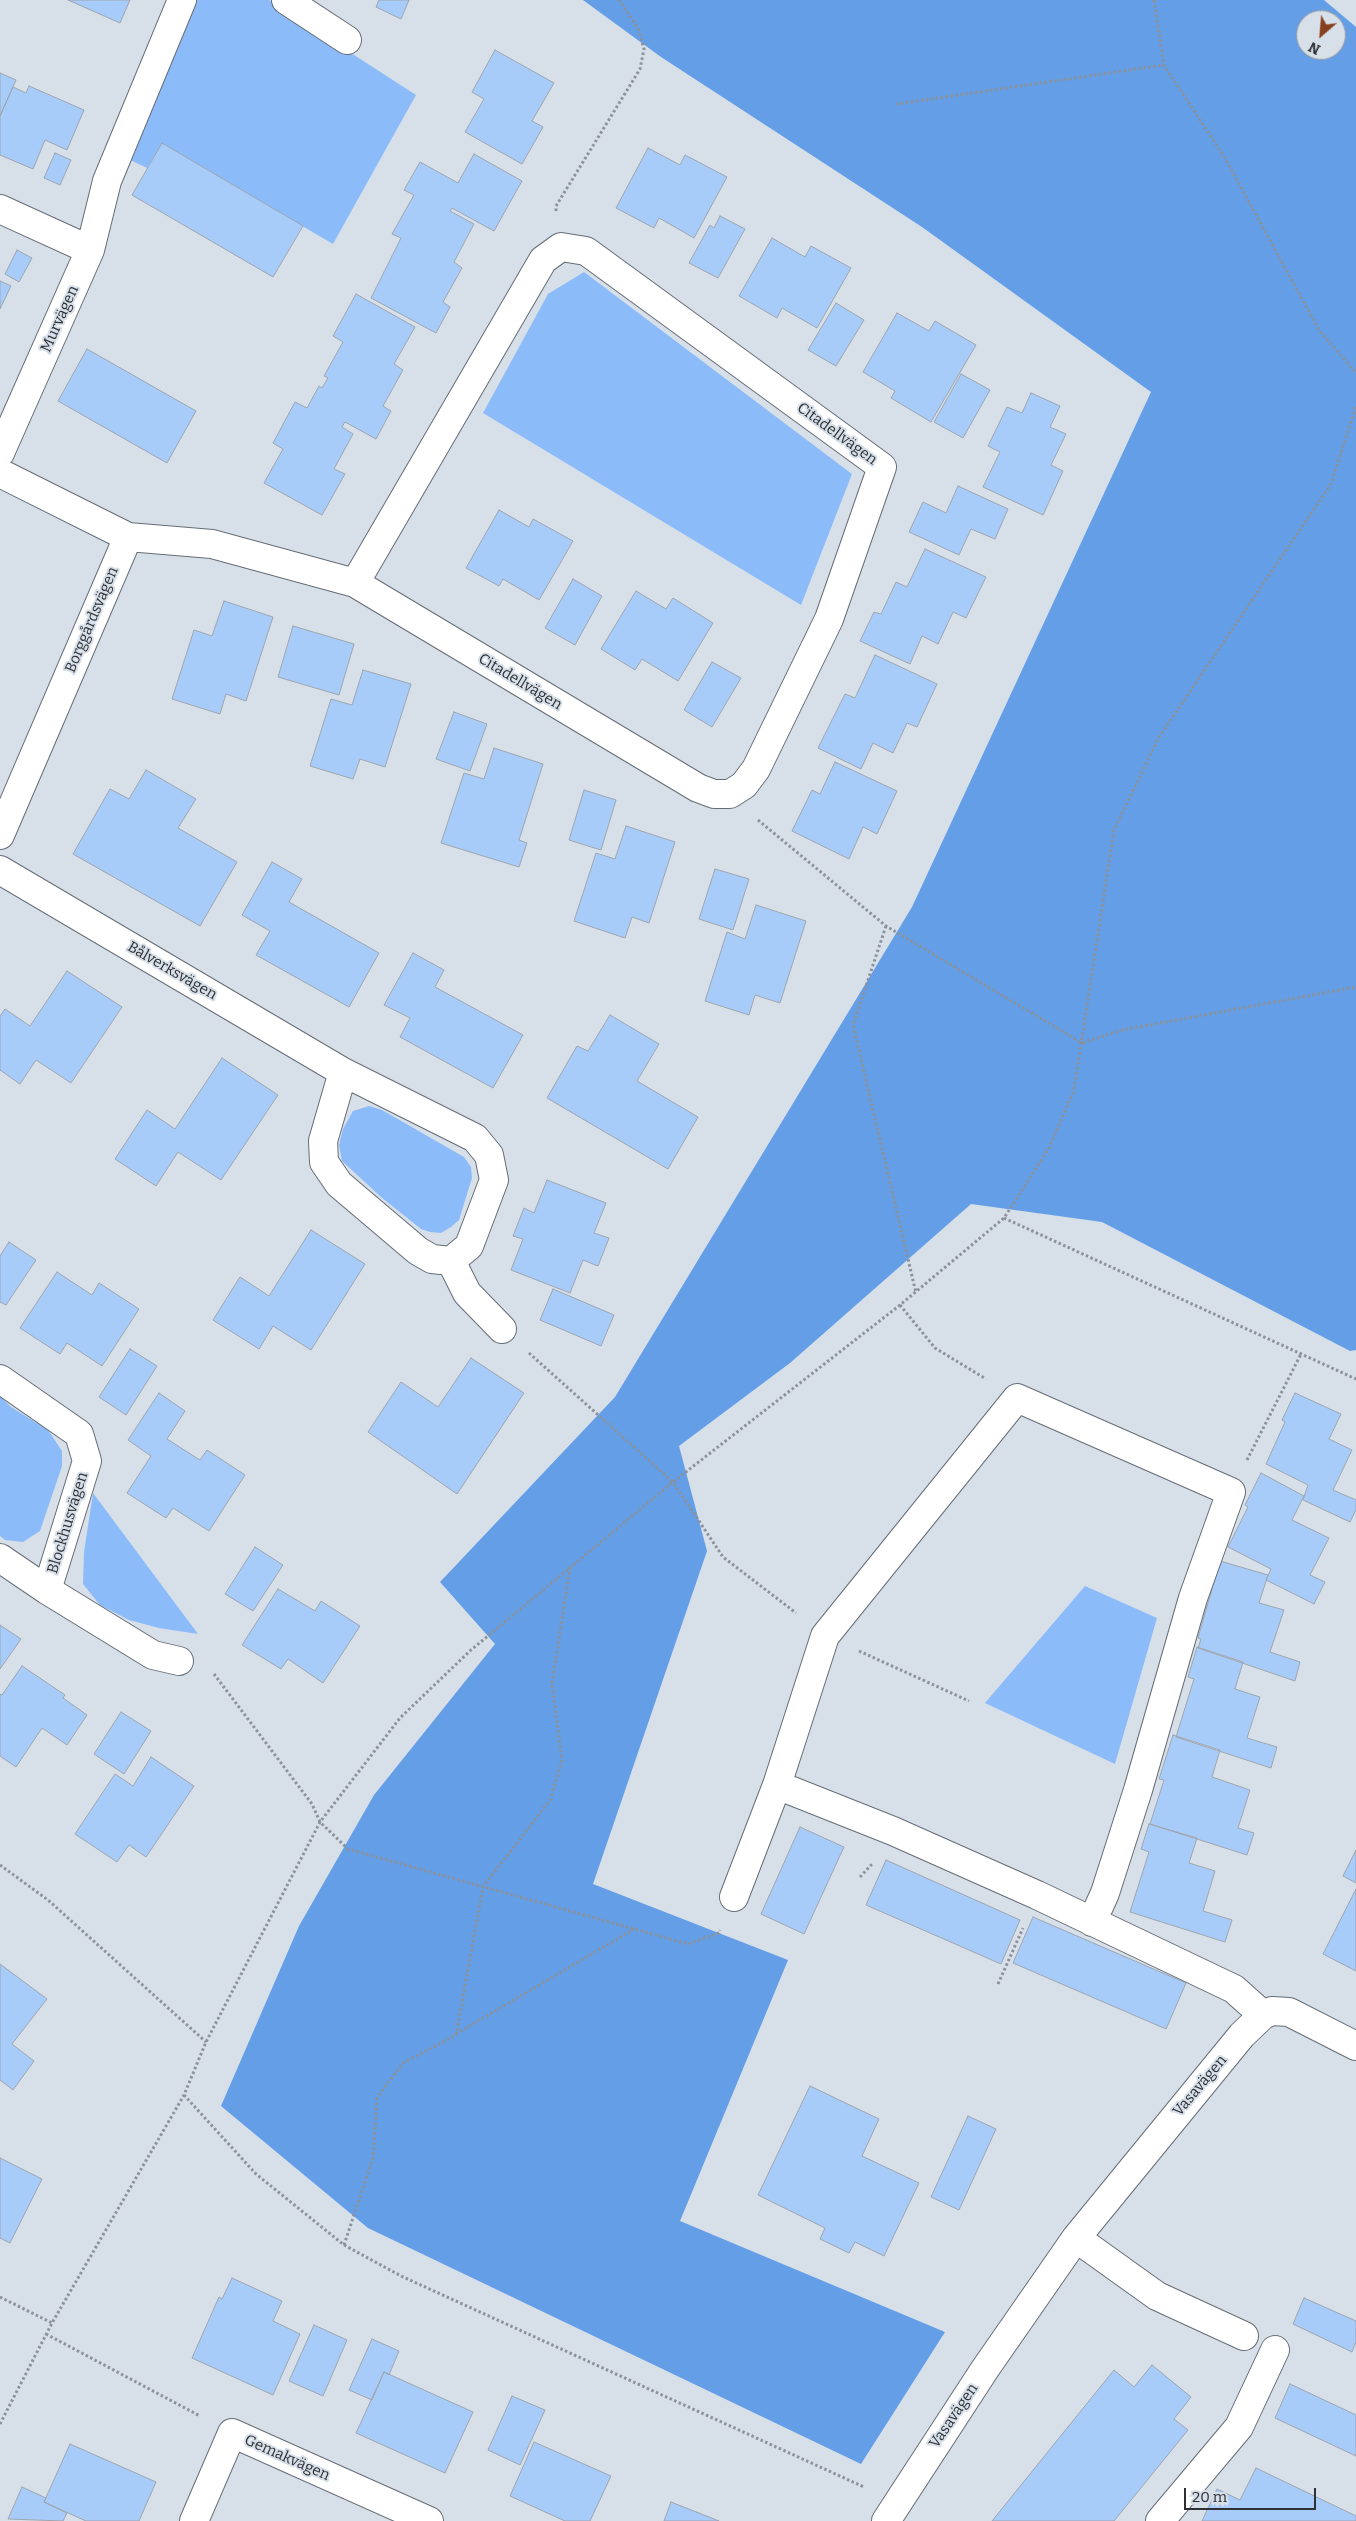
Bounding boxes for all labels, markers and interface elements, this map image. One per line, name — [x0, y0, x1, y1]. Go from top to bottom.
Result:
north arrow — [1296, 10, 1346, 60]
text: N — [1306, 38, 1323, 58]
street label: Murvägen — [37, 283, 83, 355]
street label: Citadellvägen — [794, 399, 880, 469]
street label: Borggårdsvägen — [62, 564, 122, 676]
street label: Citadellvägen — [475, 650, 565, 714]
street label: Bålverksvägen — [124, 938, 220, 1004]
street label: Blockhusvägen — [44, 1470, 92, 1576]
street label: Vasavägen — [1169, 2052, 1231, 2120]
street label: Vasavägen — [926, 2380, 982, 2452]
street label: Gemakvägen — [241, 2431, 333, 2485]
scale bar — [1186, 2478, 1318, 2510]
text: 20 m — [1192, 2488, 1227, 2506]

